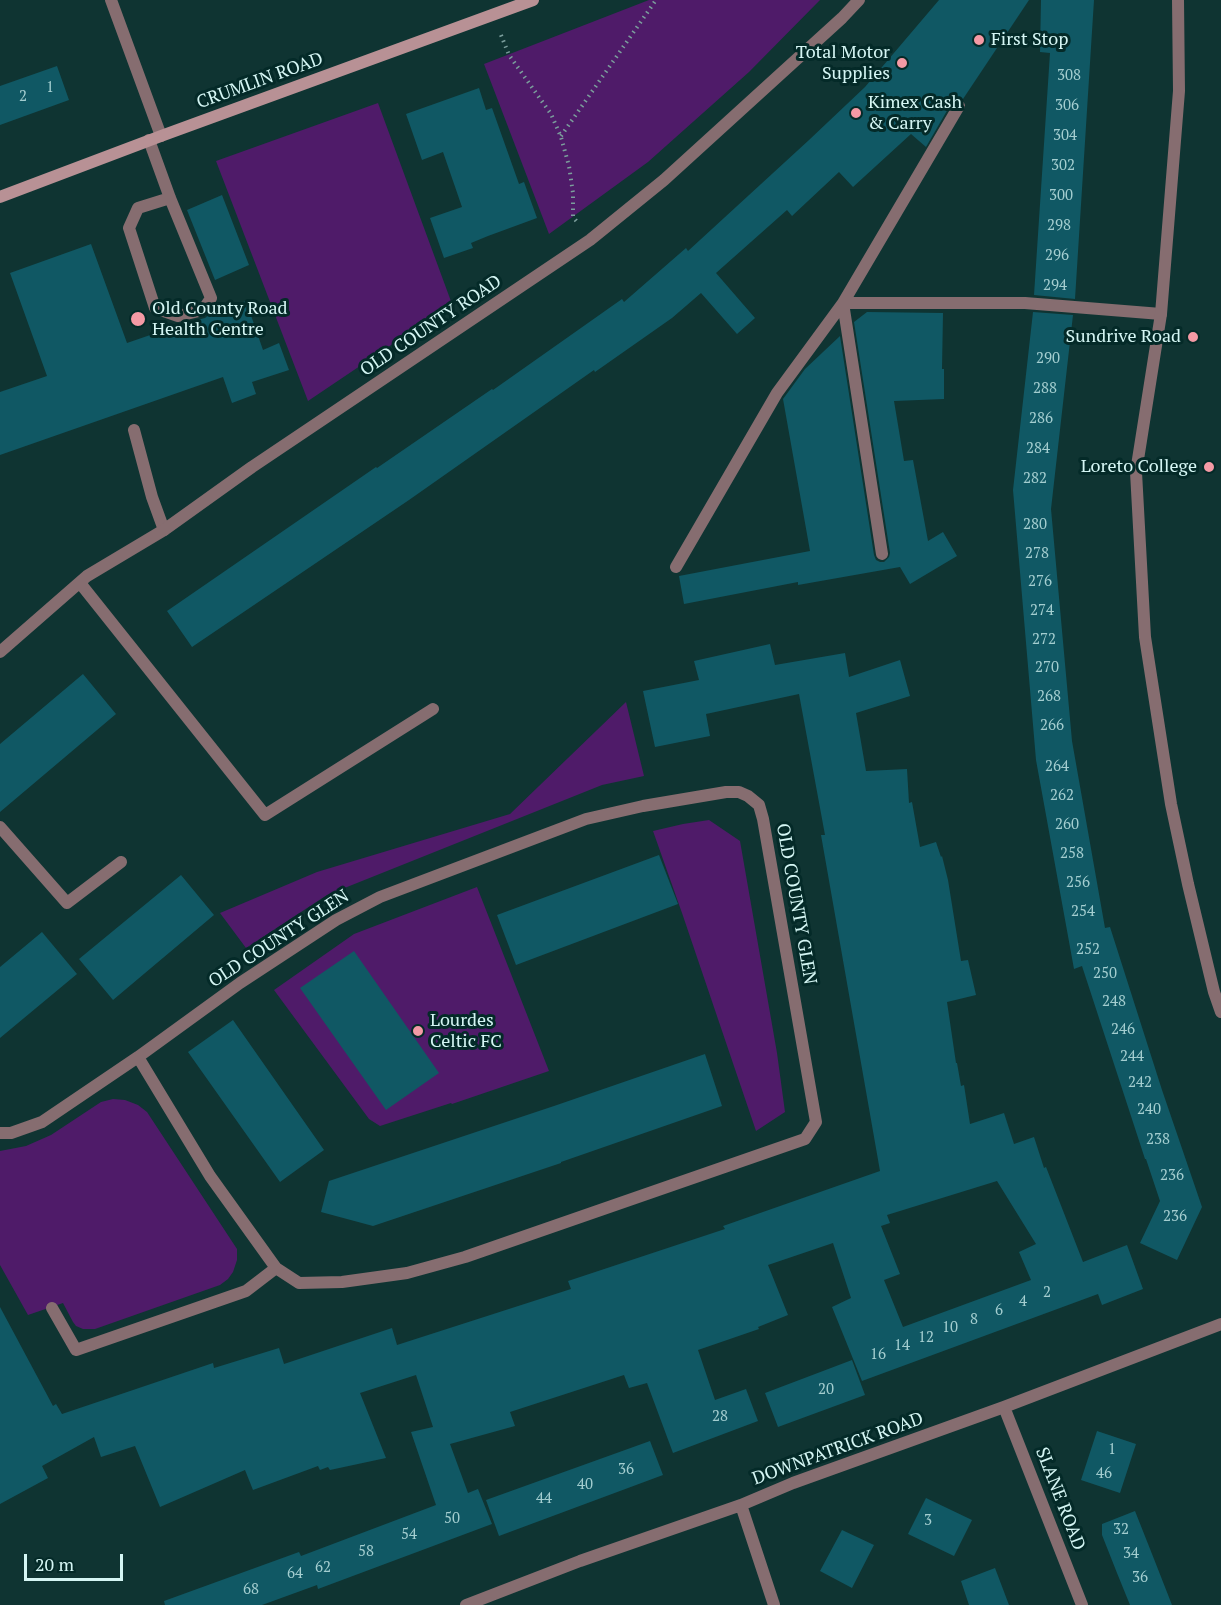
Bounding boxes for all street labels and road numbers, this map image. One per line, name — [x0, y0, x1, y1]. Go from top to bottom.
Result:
street label: CRUMLIN ROAD — [194, 48, 326, 114]
street label: OLD COUNTY ROAD — [356, 271, 506, 381]
street label: OLD COUNTY GLEN — [771, 822, 821, 986]
street label: OLD COUNTY GLEN — [205, 886, 353, 992]
street label: DOWNPATRICK ROAD — [749, 1408, 927, 1490]
street label: SLANE ROAD — [1031, 1445, 1089, 1553]

